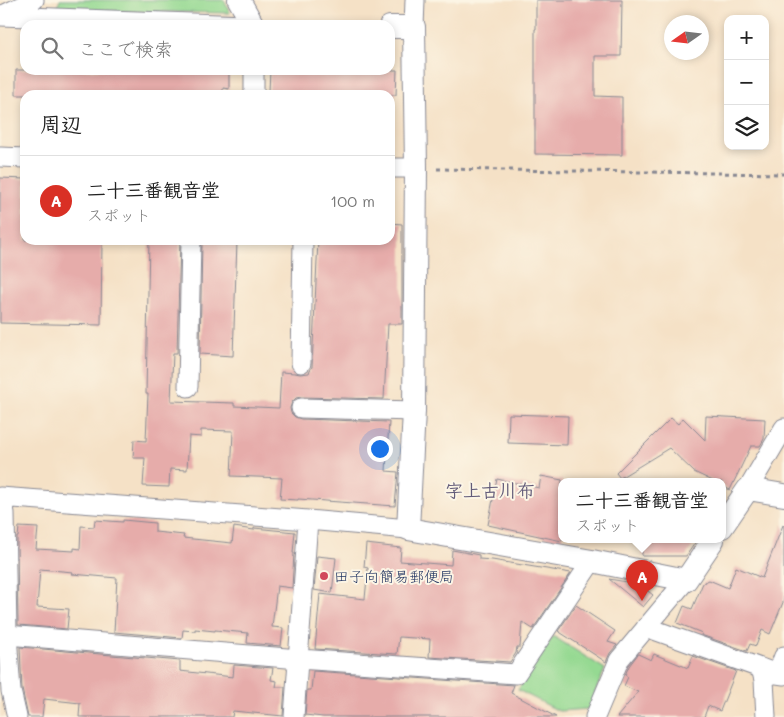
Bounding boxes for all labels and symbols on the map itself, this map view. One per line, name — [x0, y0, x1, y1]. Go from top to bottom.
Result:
north arrow — [664, 15, 709, 60]
your location — [367, 436, 393, 462]
district label: 字上古川布 — [445, 478, 535, 502]
pin: A — [626, 560, 658, 601]
place label: 田子向簡易郵便局 — [334, 566, 454, 586]
marker: 田子向簡易郵便局 — [318, 570, 330, 582]

